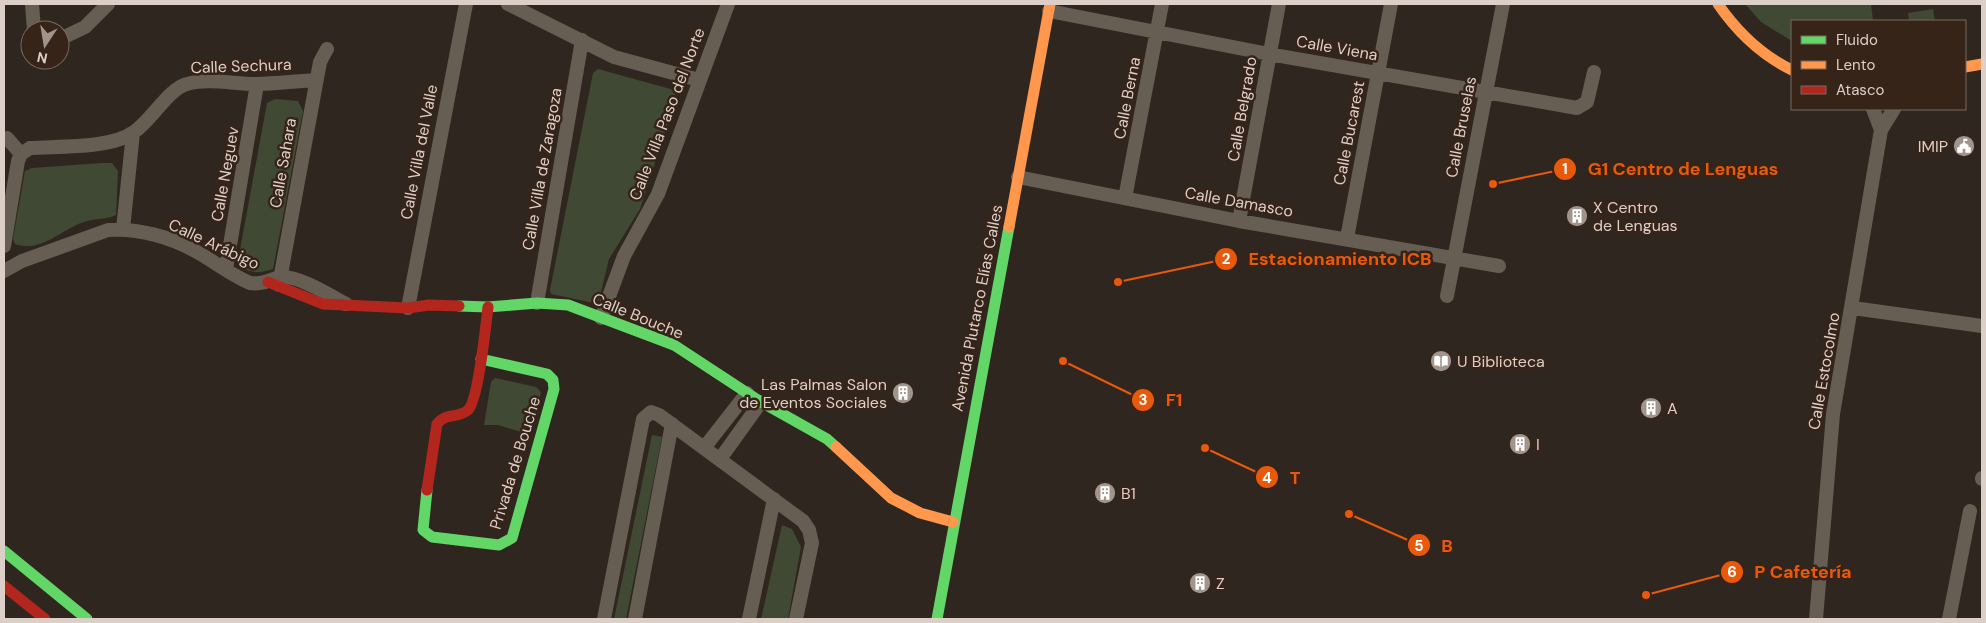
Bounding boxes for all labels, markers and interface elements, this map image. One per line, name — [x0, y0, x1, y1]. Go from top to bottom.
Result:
north arrow — [20, 20, 70, 70]
legend — [1791, 20, 1966, 110]
street label: Calle Villa Paso del Norte — [624, 25, 710, 203]
text: Fluido — [1836, 30, 1878, 50]
street label: Calle Viena — [1295, 31, 1379, 65]
text: N — [35, 48, 49, 68]
street label: Calle Sechura — [190, 54, 292, 78]
street label: Calle Berna — [1109, 55, 1145, 141]
street label: Calle Belgrado — [1222, 55, 1262, 163]
text: Lento — [1836, 55, 1875, 75]
street label: Calle Bruselas — [1441, 75, 1481, 179]
street label: Calle Bucarest — [1329, 79, 1369, 187]
text: Atasco — [1836, 80, 1884, 100]
street label: Calle Villa del Valle — [396, 83, 442, 221]
street label: Calle Villa de Zaragoza — [517, 86, 567, 252]
street label: Calle Sahara — [265, 116, 301, 210]
street label: Calle Neguev — [206, 124, 244, 223]
public building icon: IMIP — [1952, 134, 1976, 158]
place label: IMIP — [1918, 136, 1948, 157]
callout: G1 Centro de Lenguas — [1552, 152, 1788, 185]
text: G1 Centro de Lenguas — [1588, 157, 1778, 181]
text: 1 — [1562, 159, 1568, 179]
street label: Calle Damasco — [1183, 182, 1295, 222]
place label: X Centro de Lenguas — [1593, 197, 1678, 236]
street label: Avenida Plutarco Elías Calles — [947, 203, 1007, 413]
building icon: X Centro de Lenguas — [1565, 204, 1589, 228]
street label: Calle Arábigo — [165, 214, 263, 274]
callout: Estacionamiento ICB — [1214, 242, 1442, 275]
text: Estacionamiento ICB — [1249, 247, 1431, 271]
text: 2 — [1222, 249, 1231, 269]
street label: Calle Bouche — [589, 288, 687, 344]
street label: Calle Estocolmo — [1803, 311, 1845, 431]
library icon: U Biblioteca — [1429, 349, 1453, 373]
place label: U Biblioteca — [1457, 351, 1545, 372]
place label: Las Palmas Salon de Eventos Sociales — [739, 374, 887, 413]
building icon: Las Palmas Salon de Eventos Sociales — [891, 381, 915, 405]
callout: F1 — [1130, 383, 1192, 416]
text: F1 — [1166, 388, 1182, 412]
text: 3 — [1138, 390, 1148, 410]
street label: Privada de Bouche — [485, 394, 545, 532]
building icon: A — [1639, 396, 1663, 420]
place label: A — [1667, 398, 1678, 419]
building icon: I — [1508, 432, 1532, 456]
place label: I — [1536, 434, 1540, 455]
callout: T — [1254, 461, 1310, 494]
text: T — [1290, 466, 1301, 490]
text: 4 — [1262, 468, 1272, 488]
building icon: B1 — [1093, 481, 1117, 505]
place label: B1 — [1121, 483, 1136, 504]
callout: B — [1407, 529, 1463, 562]
text: B — [1441, 534, 1453, 558]
text: 5 — [1414, 536, 1424, 556]
callout: P Cafetería — [1720, 556, 1862, 589]
text: P Cafetería — [1754, 560, 1852, 584]
text: 6 — [1727, 562, 1737, 582]
building icon: Z — [1188, 571, 1212, 595]
place label: Z — [1216, 573, 1225, 594]

